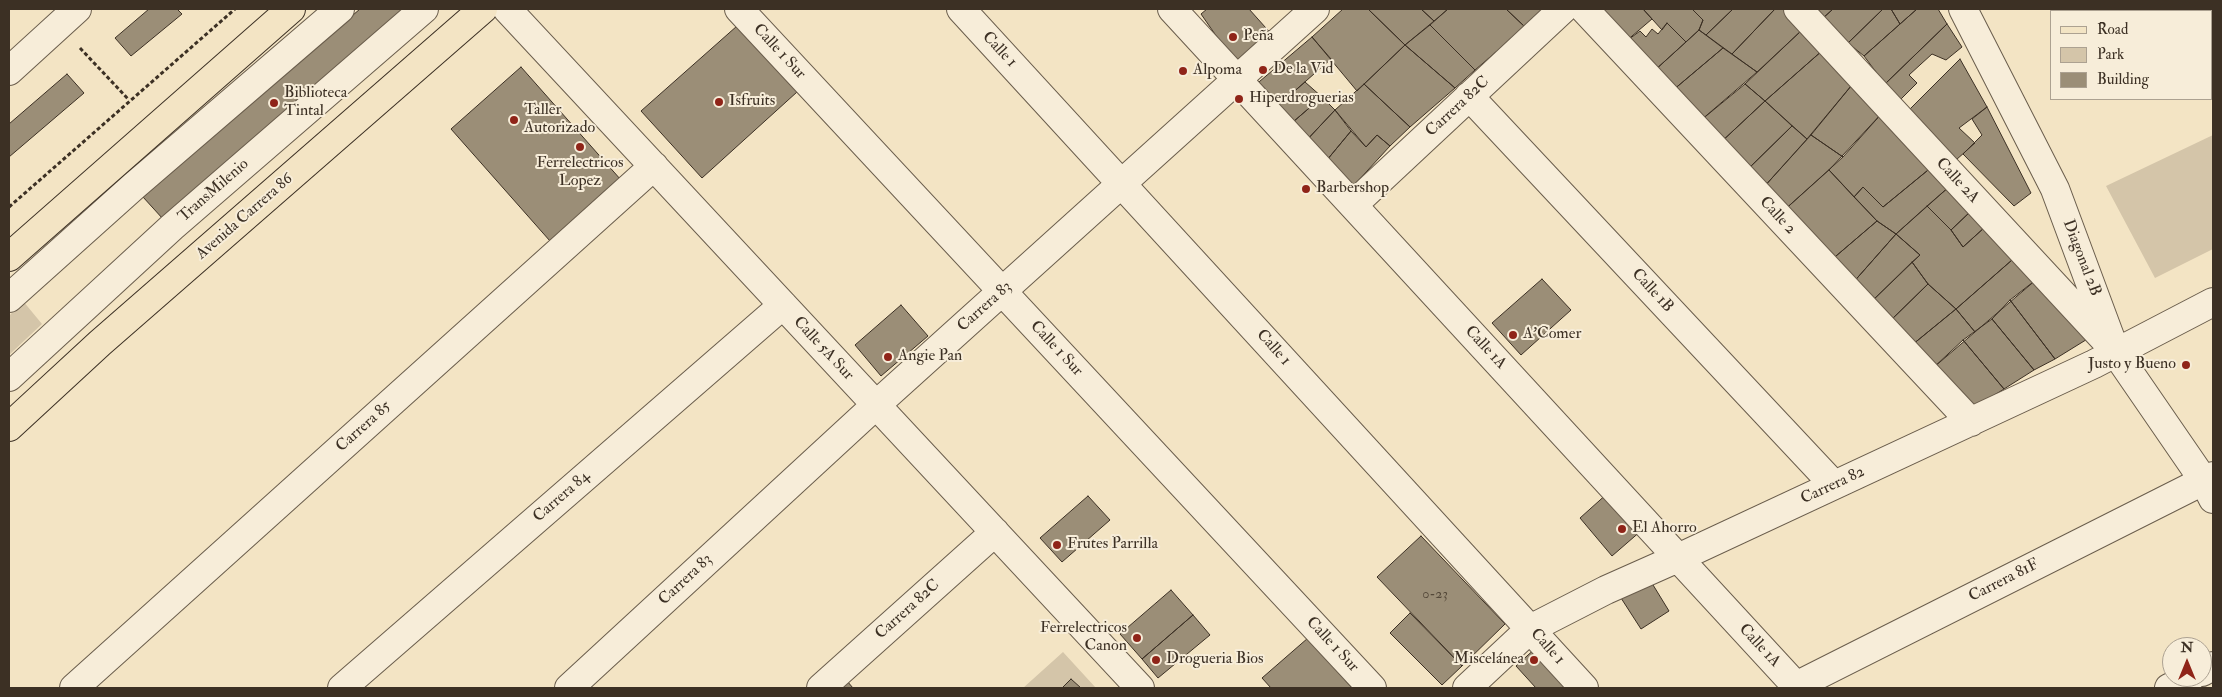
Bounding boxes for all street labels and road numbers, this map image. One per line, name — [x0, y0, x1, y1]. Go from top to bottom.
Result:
street label: Calle 1 Sur — [749, 20, 809, 84]
street label: Calle 1 — [978, 28, 1020, 72]
street label: Carrera 82C — [1422, 73, 1494, 141]
street label: Calle 2A — [1931, 154, 1983, 208]
street label: TransMilenio — [175, 155, 253, 227]
street label: Avenida Carrera 86 — [193, 170, 297, 264]
street label: Calle 2 — [1755, 193, 1799, 239]
street label: Diagonal 2B — [2058, 217, 2104, 299]
street label: Calle 1B — [1627, 265, 1677, 317]
street label: Carrera 83 — [954, 278, 1016, 336]
street label: Calle 5A Sur — [789, 313, 857, 385]
street label: Calle 1 Sur — [1026, 317, 1086, 381]
street label: Calle 1A — [1460, 322, 1510, 374]
street label: Calle 1 — [1252, 326, 1294, 370]
street label: Carrera 85 — [333, 397, 395, 457]
street label: Carrera 82 — [1798, 463, 1868, 509]
street label: Carrera 84 — [530, 467, 594, 527]
street label: Carrera 83 — [655, 550, 717, 610]
street label: Carrera 81F — [1966, 555, 2042, 607]
street label: Carrera 82C — [872, 576, 944, 644]
street label: Calle 1 Sur — [1302, 613, 1362, 677]
street label: Calle 1A — [1734, 620, 1784, 672]
street label: Calle 1 — [1526, 625, 1568, 669]

